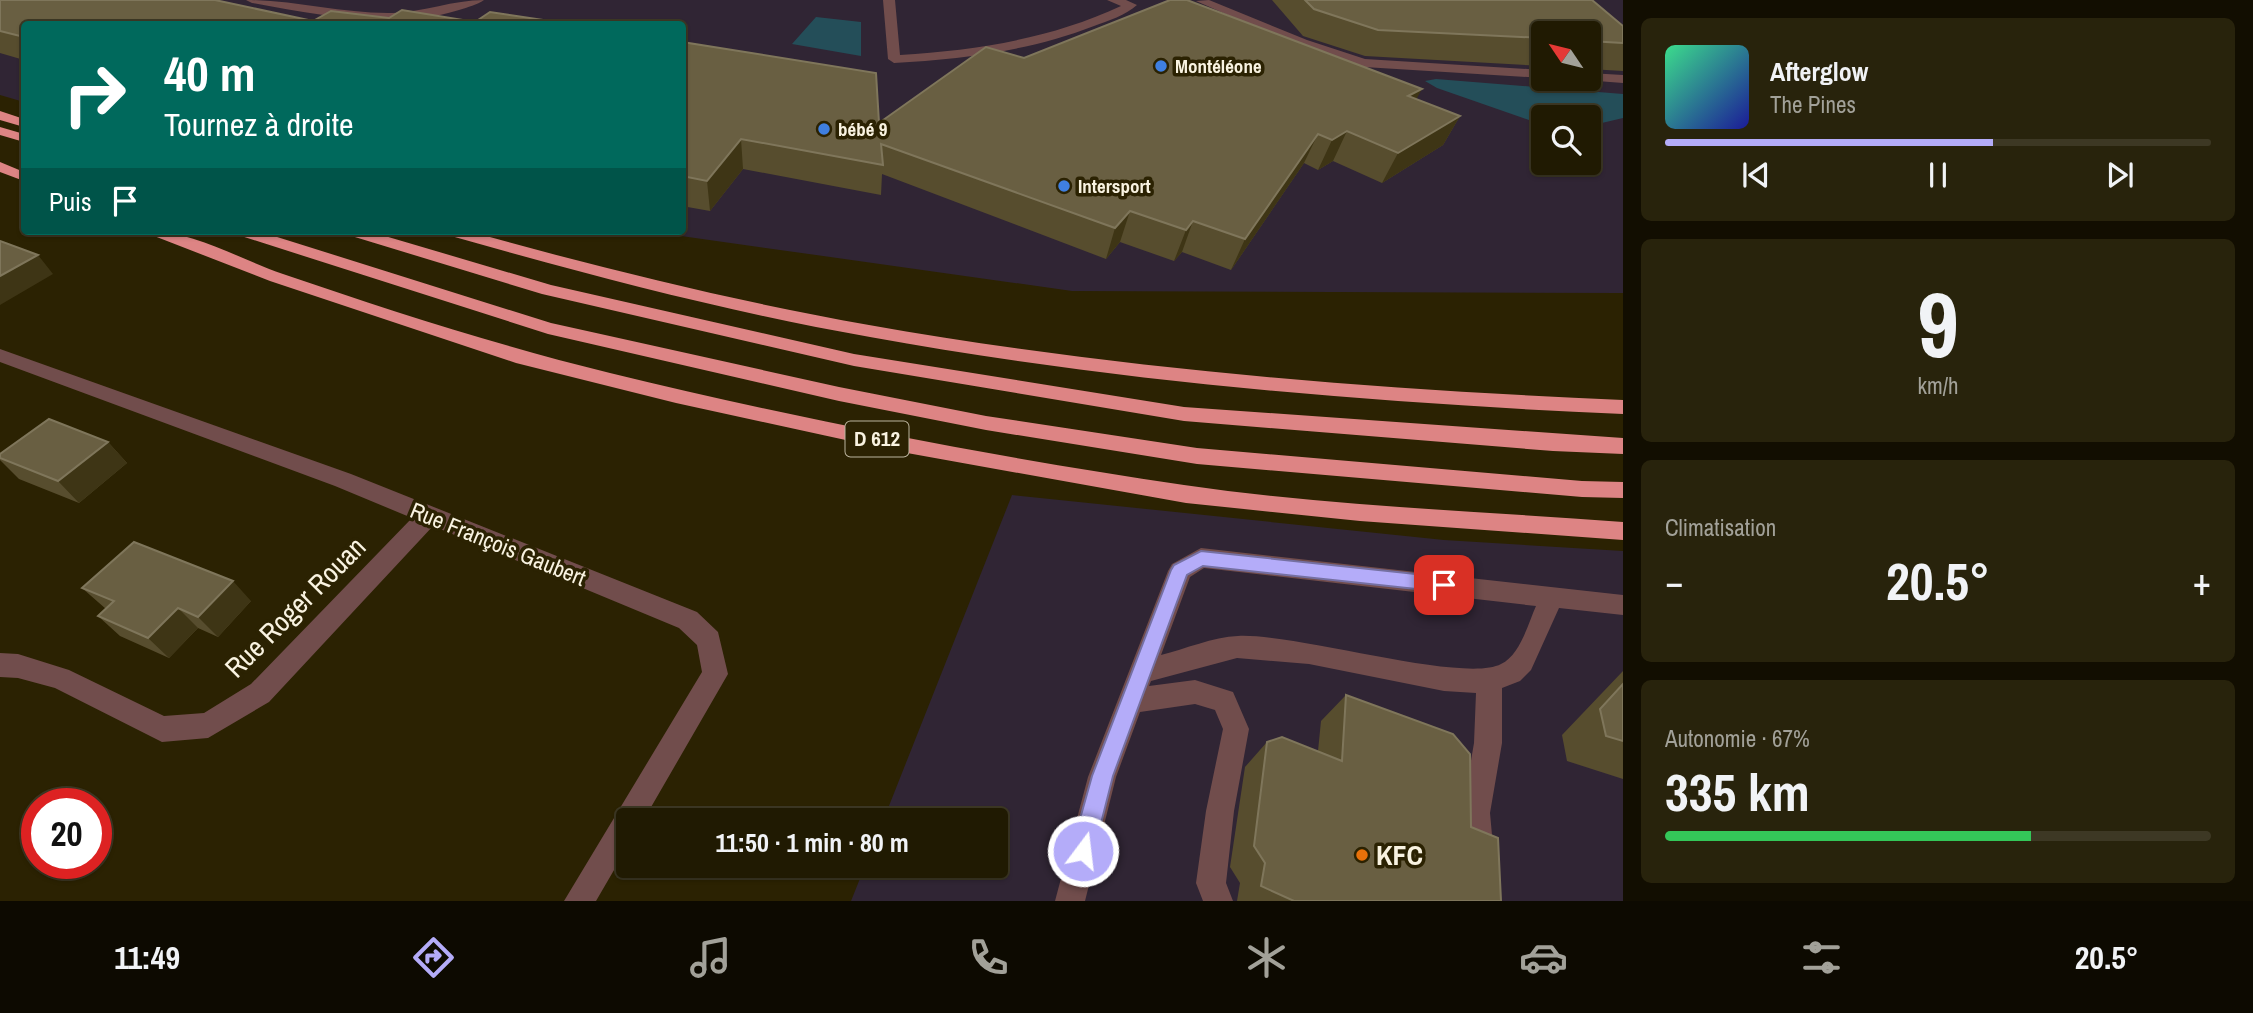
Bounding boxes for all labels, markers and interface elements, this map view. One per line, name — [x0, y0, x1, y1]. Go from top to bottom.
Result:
north arrow — [1531, 21, 1601, 91]
map controls — [1531, 21, 1601, 175]
text: 40 m — [164, 40, 256, 106]
icon: right — [49, 49, 140, 140]
place label: Montéléone — [1175, 53, 1262, 79]
text: Afterglow — [1770, 54, 1868, 89]
marker: Montéléone — [1153, 58, 1169, 74]
text: The Pines — [1770, 89, 1856, 120]
text: Tournez à droite — [164, 103, 354, 146]
button: search — [1531, 105, 1601, 175]
place label: bébé 9 — [838, 116, 888, 142]
marker: bébé 9 — [816, 121, 832, 137]
icon: previous — [1737, 156, 1775, 194]
icon: pause — [1919, 156, 1957, 194]
icon: next — [2101, 156, 2139, 194]
place label: Intersport — [1078, 173, 1151, 199]
marker: Intersport — [1056, 178, 1072, 194]
icon: arrive — [106, 182, 144, 220]
text: Puis — [49, 184, 92, 219]
text: 9 — [1917, 263, 1959, 385]
text: km/h — [1918, 370, 1958, 401]
road number: D 612 — [846, 422, 908, 457]
street label: Rue François Gaubert — [406, 494, 591, 593]
text: Climatisation — [1665, 512, 1776, 543]
street label: Rue Roger Rouan — [216, 528, 374, 686]
text: 20.5° — [1886, 546, 1990, 616]
pin — [1414, 555, 1474, 615]
text: − — [1665, 556, 1683, 607]
text: + — [2193, 556, 2211, 607]
icon: arrive — [1425, 566, 1463, 604]
text: Autonomie · 67% — [1665, 723, 1810, 754]
text: 335 km — [1665, 757, 1810, 827]
speed limit sign: 20 — [21, 788, 112, 879]
position arrow — [1046, 814, 1120, 888]
text: 11:50 · 1 min · 80 m — [715, 825, 909, 860]
place label: KFC — [1376, 836, 1423, 874]
marker: KFC — [1354, 847, 1370, 863]
icon: directions — [409, 933, 458, 982]
icon: music — [686, 933, 735, 982]
icon: phone — [964, 933, 1013, 982]
icon: climate — [1242, 933, 1291, 982]
icon: car — [1519, 933, 1568, 982]
icon: filters — [1797, 933, 1846, 982]
text: 11:49 — [114, 936, 180, 979]
text: 20.5° — [2075, 936, 2139, 979]

